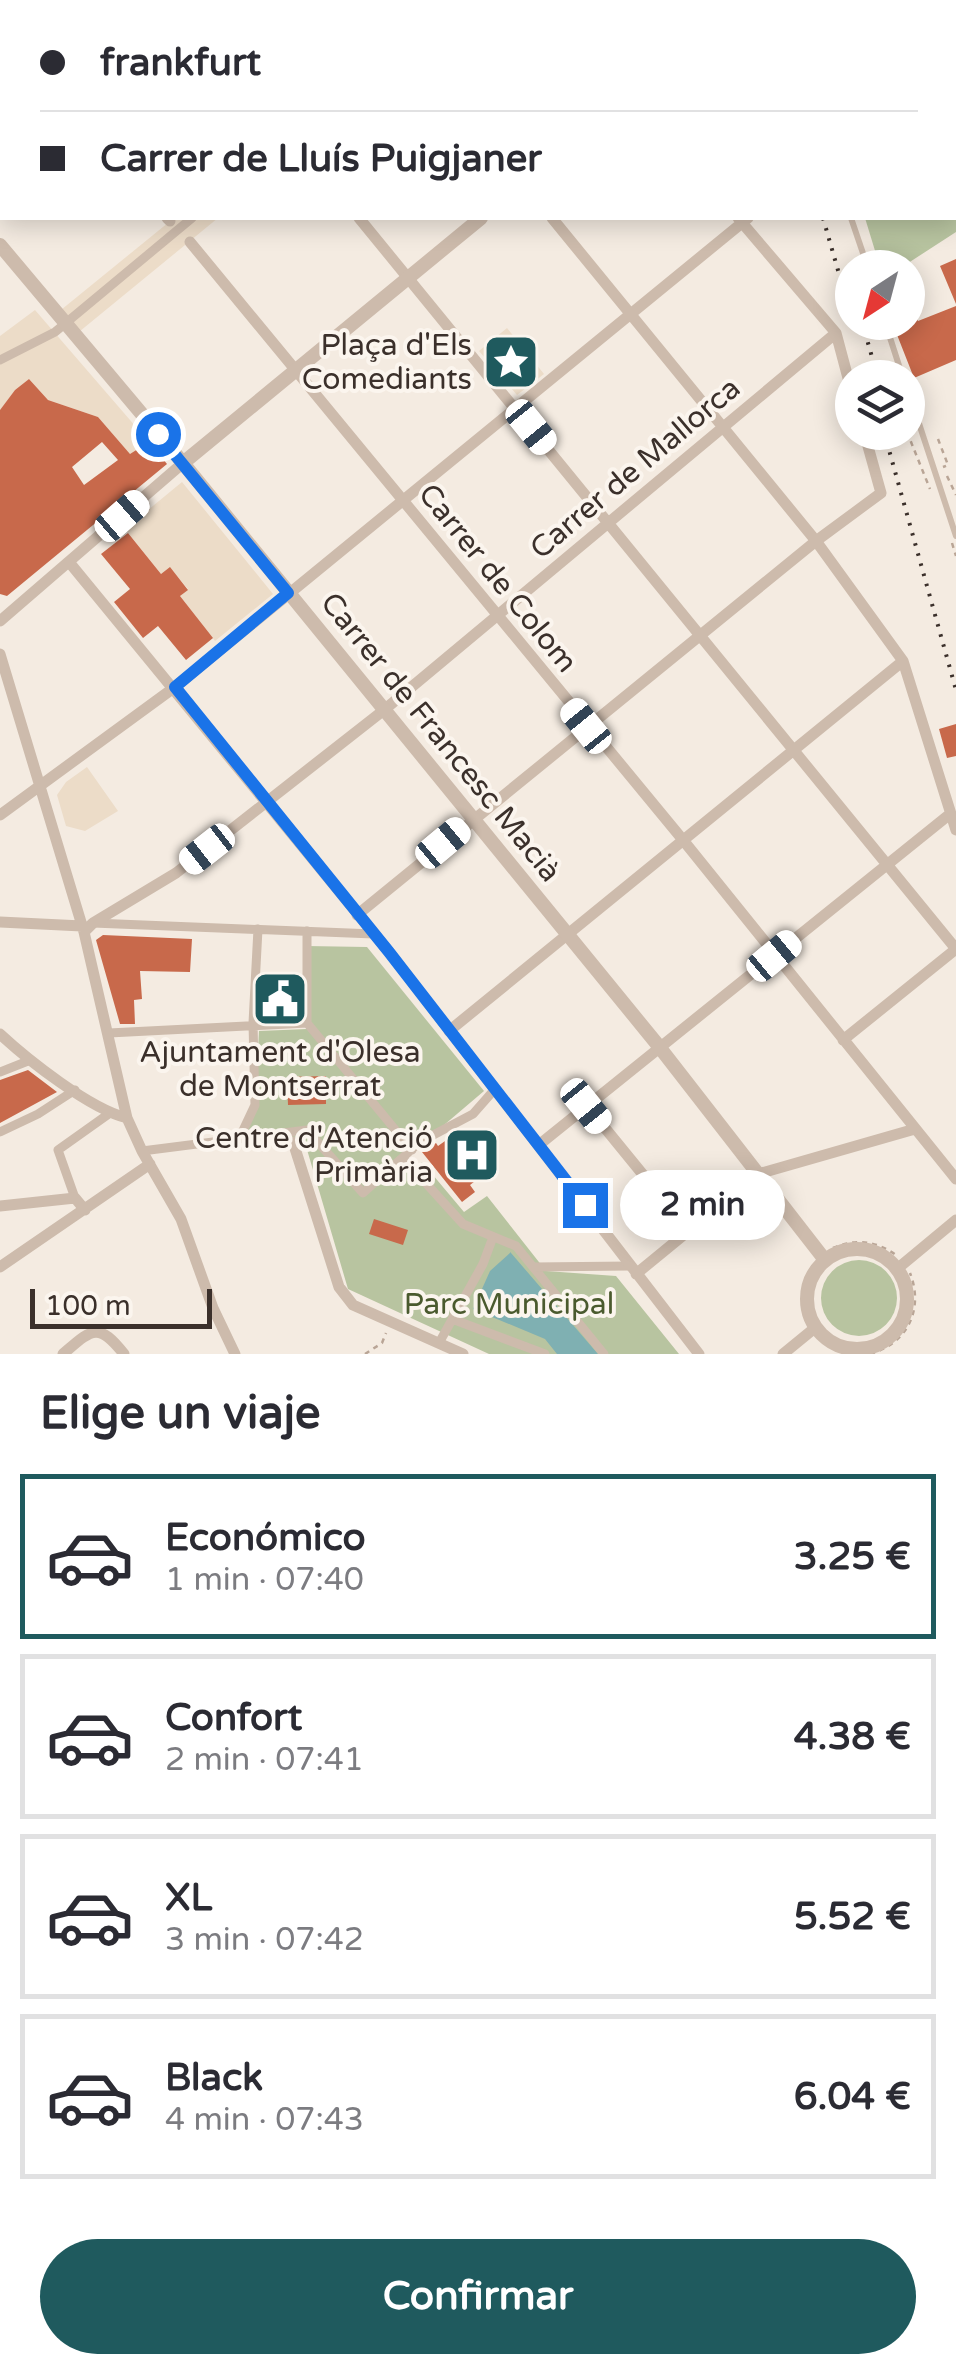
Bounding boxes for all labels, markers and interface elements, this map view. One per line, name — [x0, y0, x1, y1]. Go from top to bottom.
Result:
text: frankfurt — [100, 40, 261, 86]
text: Carrer de Lluís Puigjaner — [100, 136, 542, 182]
north arrow — [835, 250, 925, 340]
map controls — [835, 250, 925, 450]
place label: Plaça d'Els Comediants — [302, 327, 472, 398]
place icon: Plaça d'Els Comediants — [481, 332, 541, 392]
button: layers — [835, 360, 925, 450]
street label: Carrer de Mallorca — [523, 370, 748, 567]
car — [500, 394, 562, 460]
route start — [136, 412, 181, 457]
street label: Carrer de Colom — [410, 476, 585, 680]
car — [90, 485, 154, 547]
street label: Carrer de Francesc Macià — [312, 585, 569, 889]
car — [555, 693, 617, 759]
car — [410, 812, 476, 874]
car — [174, 819, 240, 879]
car — [741, 925, 807, 987]
public building icon: Ajuntament d'Olesa de Montserrat — [250, 969, 310, 1029]
place label: Ajuntament d'Olesa de Montserrat — [139, 1034, 421, 1105]
car — [555, 1073, 617, 1139]
place label: Centre d'Atenció Primària — [195, 1120, 433, 1191]
hospital icon: Centre d'Atenció Primària — [442, 1125, 502, 1185]
callout: 2 min — [620, 1170, 785, 1240]
route end — [563, 1183, 608, 1228]
text: 2 min — [660, 1186, 745, 1224]
scale bar — [30, 1284, 212, 1328]
park label: Parc Municipal — [404, 1286, 614, 1323]
text: 100 m — [45, 1289, 131, 1323]
text: Elige un viaje — [40, 1387, 320, 1441]
icon: car — [45, 1512, 135, 1602]
text: Económico — [165, 1515, 366, 1561]
text: 3.25 € — [794, 1534, 911, 1580]
text: 1 min · 07:40 — [165, 1561, 364, 1599]
icon: car — [45, 1692, 135, 1782]
text: Confort — [165, 1695, 302, 1741]
text: 4.38 € — [794, 1714, 911, 1760]
text: 2 min · 07:41 — [165, 1741, 364, 1779]
icon: car — [45, 1872, 135, 1962]
text: XL — [165, 1875, 212, 1921]
text: 5.52 € — [794, 1894, 911, 1940]
text: 3 min · 07:42 — [165, 1921, 364, 1959]
icon: car — [45, 2052, 135, 2142]
text: Black — [165, 2055, 263, 2101]
text: 6.04 € — [794, 2074, 911, 2120]
text: 4 min · 07:43 — [165, 2101, 364, 2139]
button: Confirmar — [40, 2239, 916, 2354]

